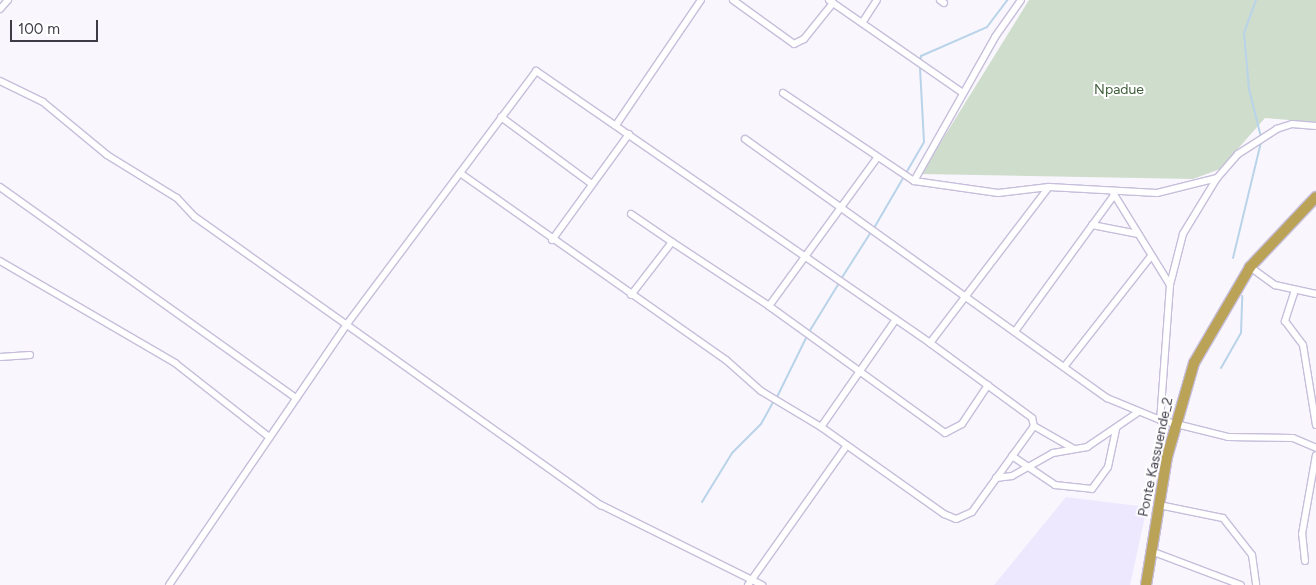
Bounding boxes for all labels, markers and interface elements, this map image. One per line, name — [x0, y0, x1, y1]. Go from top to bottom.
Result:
scale bar — [12, 10, 100, 42]
text: 100 m — [18, 20, 60, 38]
park label: Npadue — [1094, 82, 1144, 98]
street label: Ponte Kassuende_2 — [1135, 396, 1177, 518]

